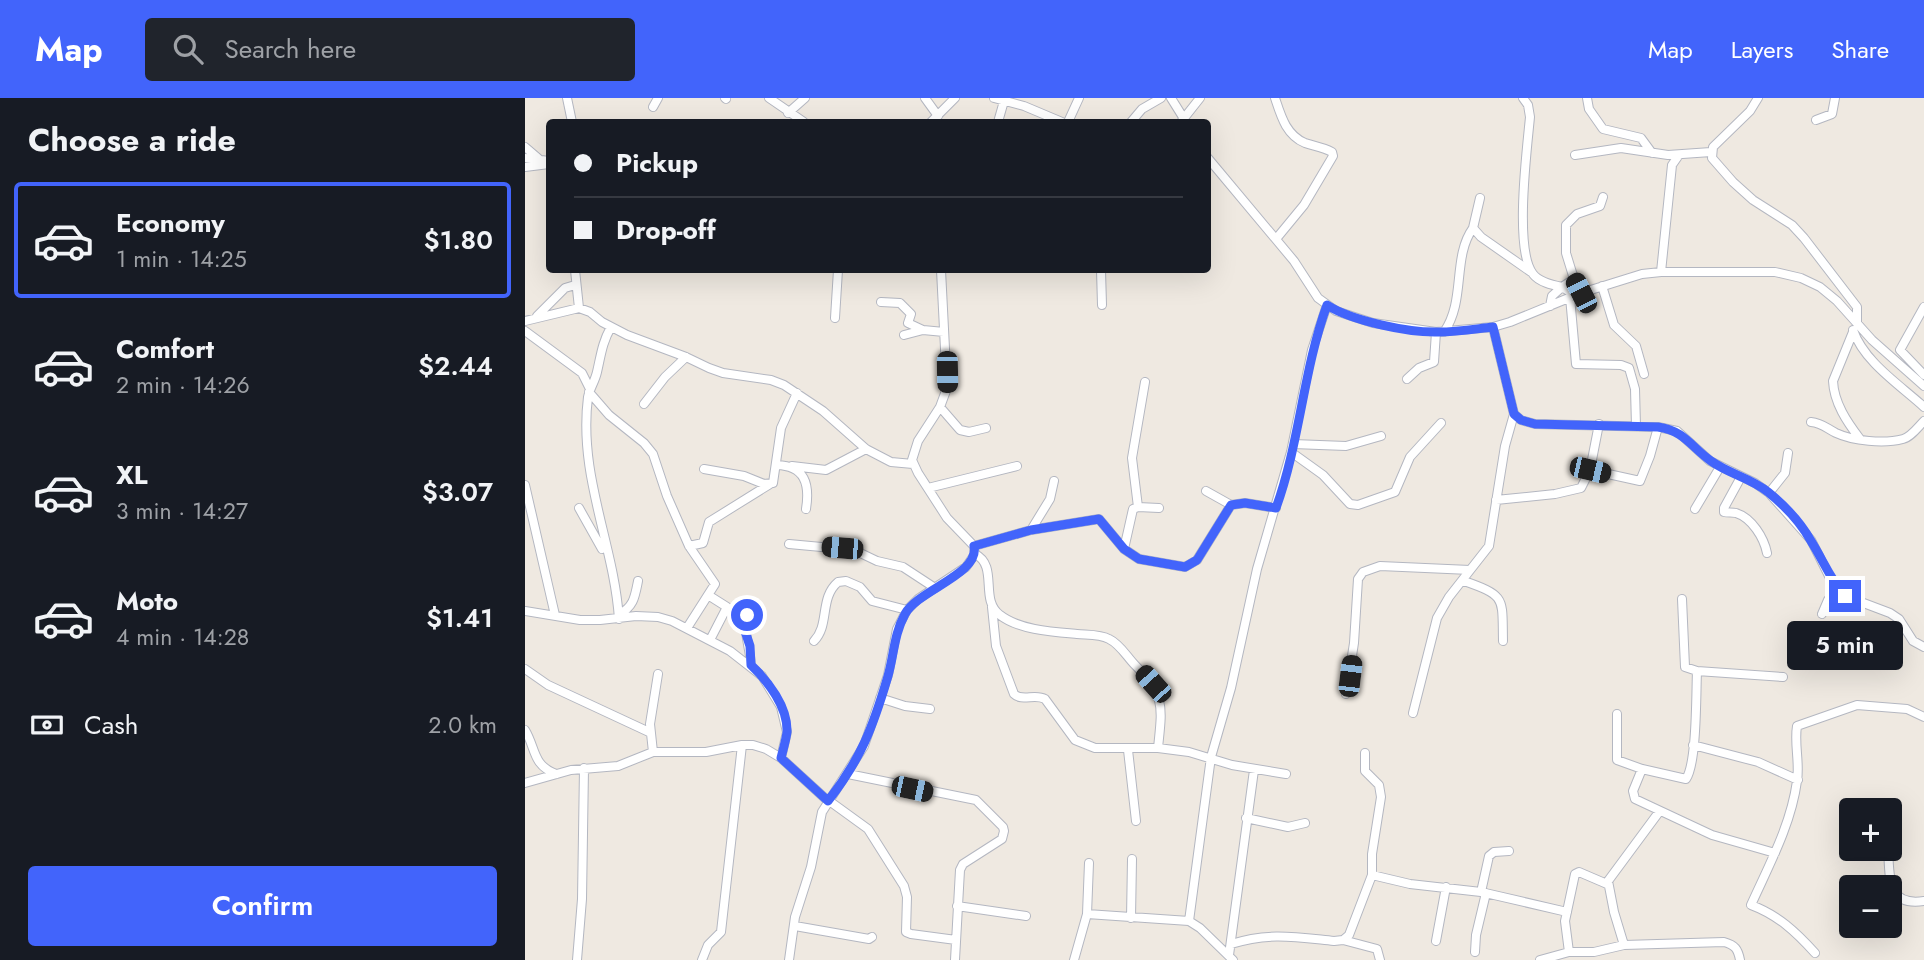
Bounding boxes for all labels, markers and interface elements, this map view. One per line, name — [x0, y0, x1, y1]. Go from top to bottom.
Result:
search box — [145, 18, 635, 81]
text: Map — [35, 26, 103, 73]
icon: search — [169, 30, 207, 68]
text: Search here — [225, 30, 356, 68]
text: Map — [1648, 32, 1693, 67]
text: Layers — [1731, 32, 1793, 67]
text: Share — [1831, 32, 1889, 67]
text: Choose a ride — [28, 117, 236, 163]
text: Pickup — [616, 144, 698, 182]
text: Economy — [116, 204, 225, 242]
icon: car — [32, 209, 95, 272]
text: Drop-off — [616, 211, 716, 249]
text: $1.80 — [424, 221, 493, 259]
text: 1 min · 14:25 — [116, 242, 247, 276]
car — [1563, 270, 1600, 316]
text: Comfort — [116, 330, 214, 368]
icon: car — [32, 335, 95, 398]
text: $2.44 — [418, 347, 493, 385]
car — [937, 351, 958, 393]
text: 2 min · 14:26 — [116, 368, 250, 402]
car — [1568, 455, 1613, 485]
text: XL — [116, 456, 148, 494]
icon: car — [32, 461, 95, 524]
text: $3.07 — [422, 473, 493, 511]
text: 3 min · 14:27 — [116, 494, 248, 528]
car — [821, 536, 864, 560]
route end — [1829, 580, 1861, 612]
text: Moto — [116, 582, 178, 620]
icon: car — [32, 587, 95, 650]
text: $1.41 — [426, 599, 493, 637]
route start — [731, 599, 763, 631]
text: 4 min · 14:28 — [116, 620, 249, 654]
callout: 5 min — [1787, 620, 1903, 670]
text: 5 min — [1816, 628, 1874, 662]
car — [1338, 654, 1363, 698]
car — [1132, 661, 1175, 707]
icon: cash — [28, 706, 66, 744]
text: Cash — [84, 706, 138, 744]
text: 2.0 km — [428, 708, 497, 742]
car — [890, 774, 935, 804]
map controls — [1839, 798, 1902, 938]
button: + — [1839, 798, 1902, 861]
button: Confirm — [28, 866, 497, 946]
button: − — [1839, 875, 1902, 938]

